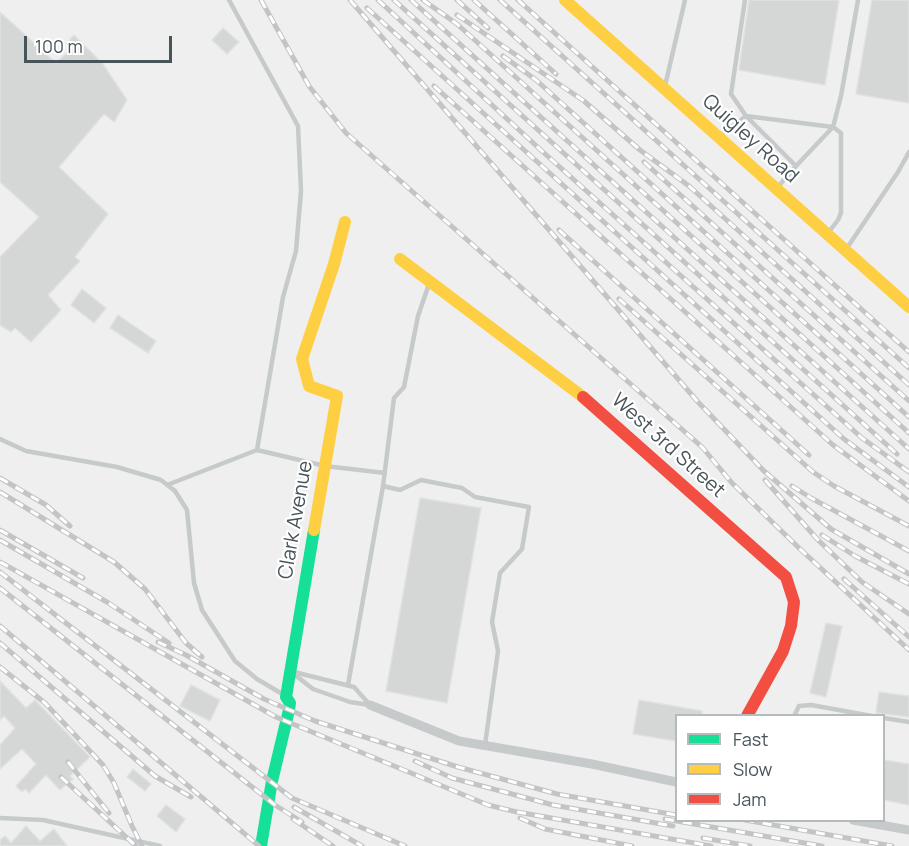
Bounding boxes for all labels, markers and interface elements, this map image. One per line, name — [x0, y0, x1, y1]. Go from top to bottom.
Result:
scale bar — [27, 24, 176, 62]
text: 100 m — [35, 34, 83, 58]
street label: Quigley Road — [697, 90, 803, 188]
street label: West 3rd Street — [606, 389, 730, 503]
street label: Clark Avenue — [274, 459, 318, 581]
legend — [675, 714, 885, 822]
text: Fast — [733, 727, 768, 751]
text: Slow — [733, 757, 772, 781]
text: Jam — [733, 787, 767, 811]

